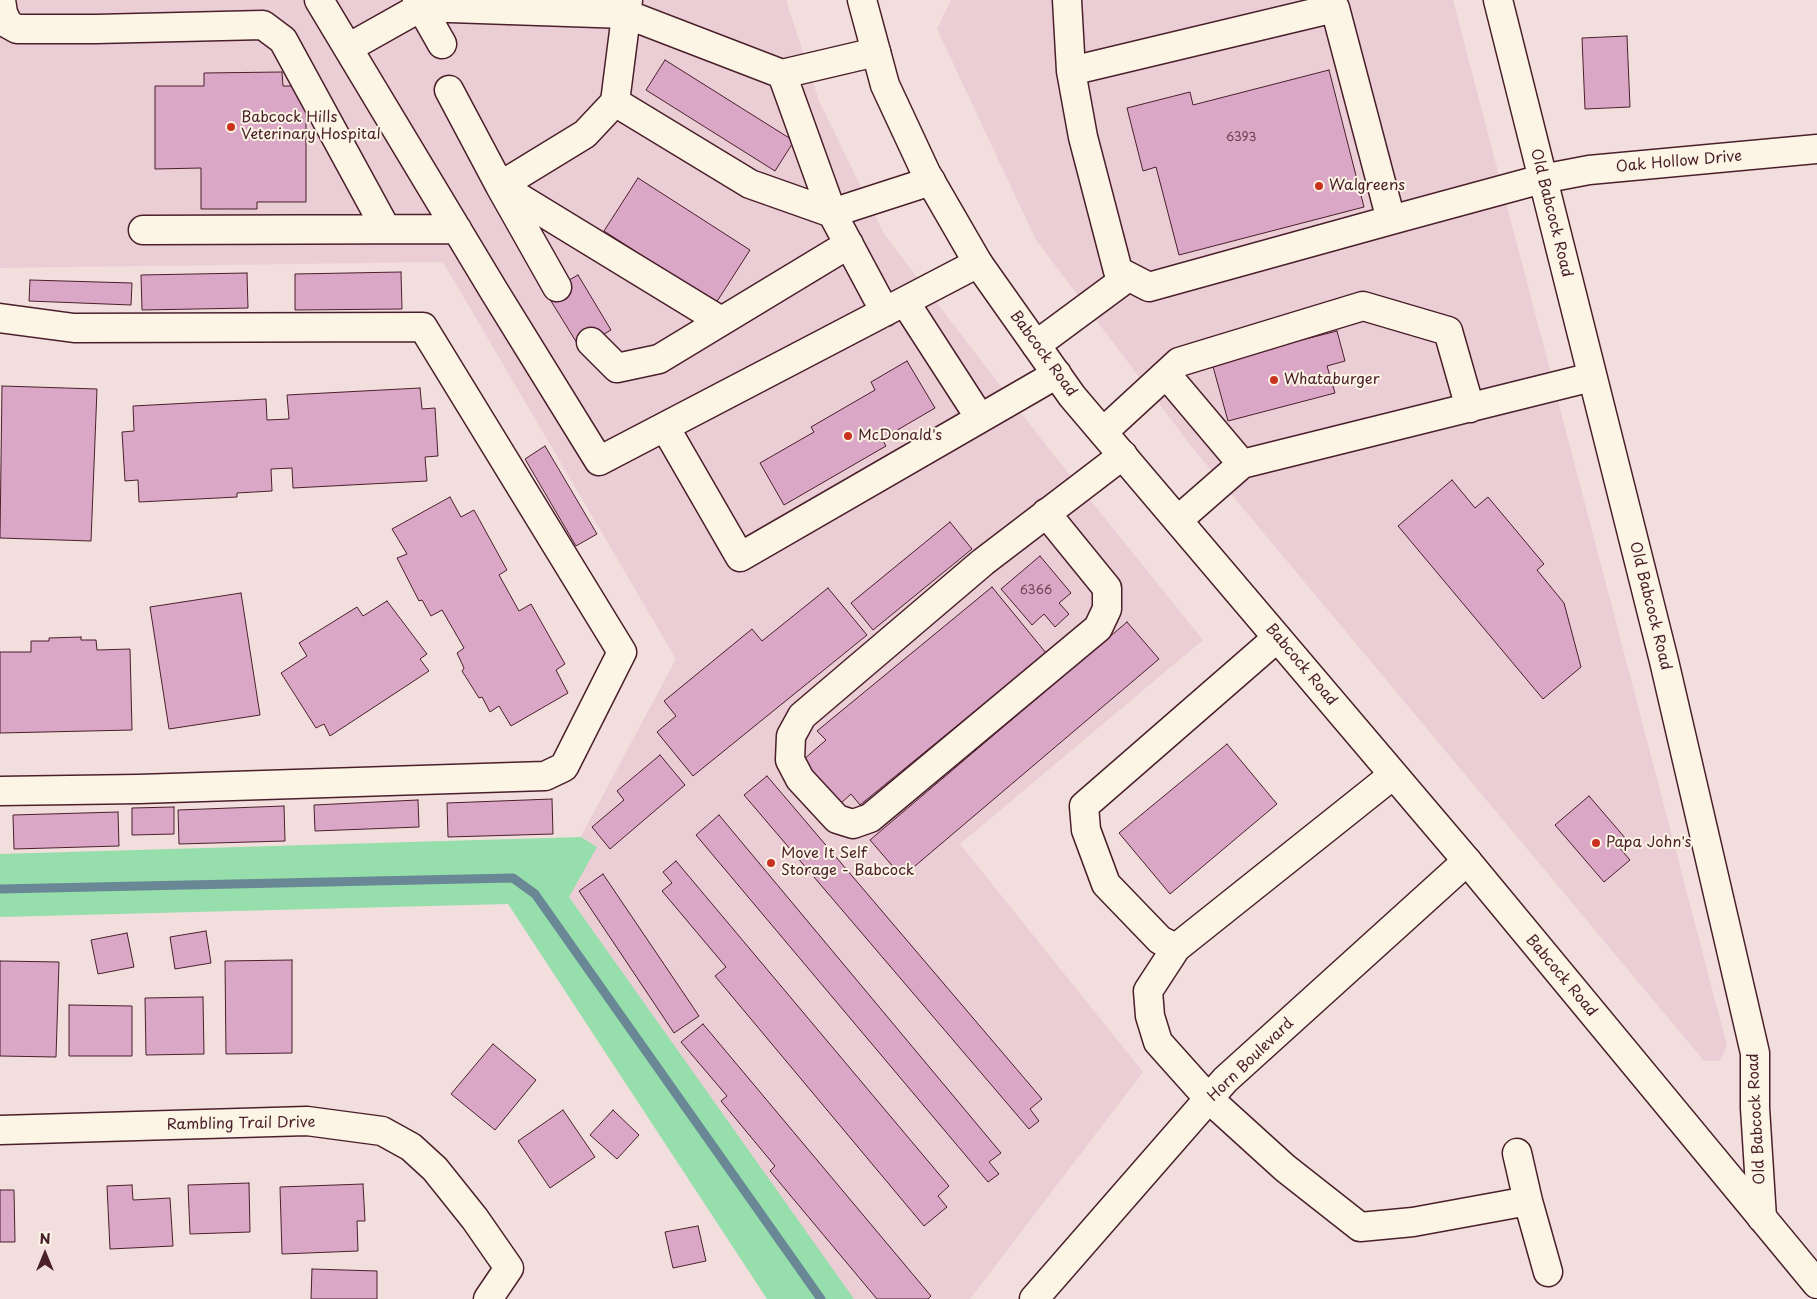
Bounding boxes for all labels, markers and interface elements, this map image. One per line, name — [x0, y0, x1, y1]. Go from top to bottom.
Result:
place label: Babcock Hills Veterinary Hospital — [241, 109, 381, 144]
marker: Babcock Hills Veterinary Hospital — [225, 121, 237, 133]
house number: 6393 — [1226, 131, 1256, 145]
street label: Old Babcock Road — [1526, 147, 1576, 279]
street label: Oak Hollow Drive — [1615, 148, 1743, 176]
place label: Walgreens — [1329, 177, 1405, 195]
marker: Walgreens — [1313, 180, 1325, 192]
street label: Babcock Road — [1006, 308, 1080, 400]
place label: Whataburger — [1284, 371, 1380, 389]
marker: Whataburger — [1268, 374, 1280, 386]
place label: McDonald's — [858, 427, 942, 445]
marker: McDonald's — [842, 430, 854, 442]
street label: Old Babcock Road — [1625, 540, 1675, 672]
house number: 6366 — [1020, 584, 1052, 598]
street label: Babcock Road — [1261, 620, 1341, 710]
place label: Papa John's — [1606, 834, 1691, 852]
marker: Papa John's — [1590, 837, 1602, 849]
place label: Move It Self Storage - Babcock — [781, 845, 914, 880]
marker: Move It Self Storage - Babcock — [765, 857, 777, 869]
street label: Babcock Road — [1521, 931, 1601, 1021]
street label: Horn Boulevard — [1204, 1015, 1298, 1105]
street label: Old Babcock Road — [1745, 1053, 1769, 1185]
street label: Rambling Trail Drive — [166, 1114, 316, 1134]
text: N — [39, 1228, 51, 1249]
north arrow — [20, 1229, 70, 1279]

